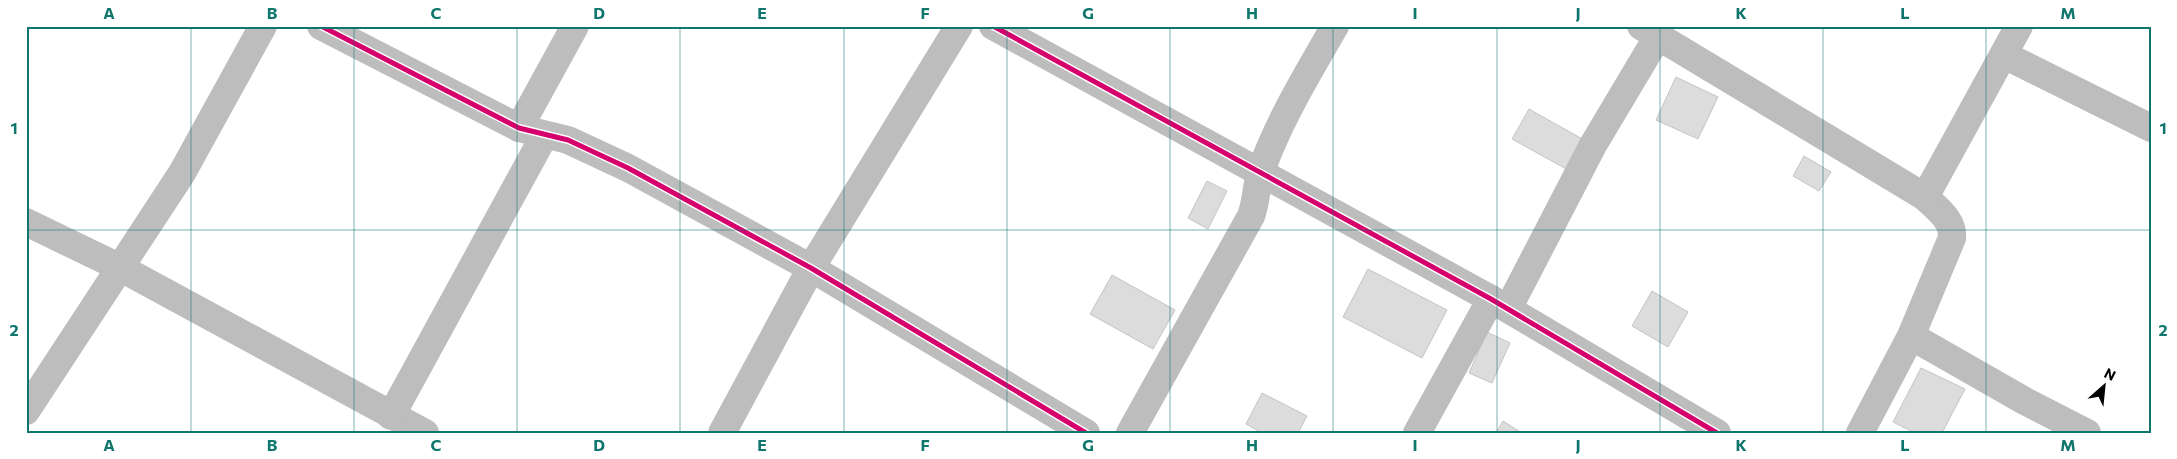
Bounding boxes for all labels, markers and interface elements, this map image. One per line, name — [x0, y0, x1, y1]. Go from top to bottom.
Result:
text: A — [103, 3, 115, 22]
text: B — [267, 3, 278, 22]
text: C — [431, 3, 442, 22]
text: D — [593, 3, 605, 22]
text: E — [757, 3, 767, 22]
text: F — [920, 3, 930, 22]
text: G — [1082, 3, 1094, 22]
text: H — [1246, 3, 1258, 22]
text: I — [1412, 3, 1418, 22]
text: J — [1575, 3, 1581, 22]
text: K — [1735, 3, 1747, 22]
text: L — [1900, 3, 1910, 22]
text: M — [2060, 3, 2076, 22]
text: 1 — [10, 118, 18, 137]
text: 1 — [2159, 118, 2167, 137]
text: 2 — [9, 320, 19, 339]
text: 2 — [2158, 320, 2168, 339]
north arrow — [2080, 362, 2130, 412]
text: N — [2102, 364, 2119, 384]
text: A — [103, 435, 115, 454]
text: B — [267, 435, 278, 454]
text: C — [431, 435, 442, 454]
text: D — [593, 435, 605, 454]
text: E — [757, 435, 767, 454]
text: F — [920, 435, 930, 454]
text: G — [1082, 435, 1094, 454]
text: H — [1246, 435, 1258, 454]
text: I — [1412, 435, 1418, 454]
text: J — [1575, 435, 1581, 454]
text: K — [1735, 435, 1747, 454]
text: L — [1900, 435, 1910, 454]
text: M — [2060, 435, 2076, 454]

